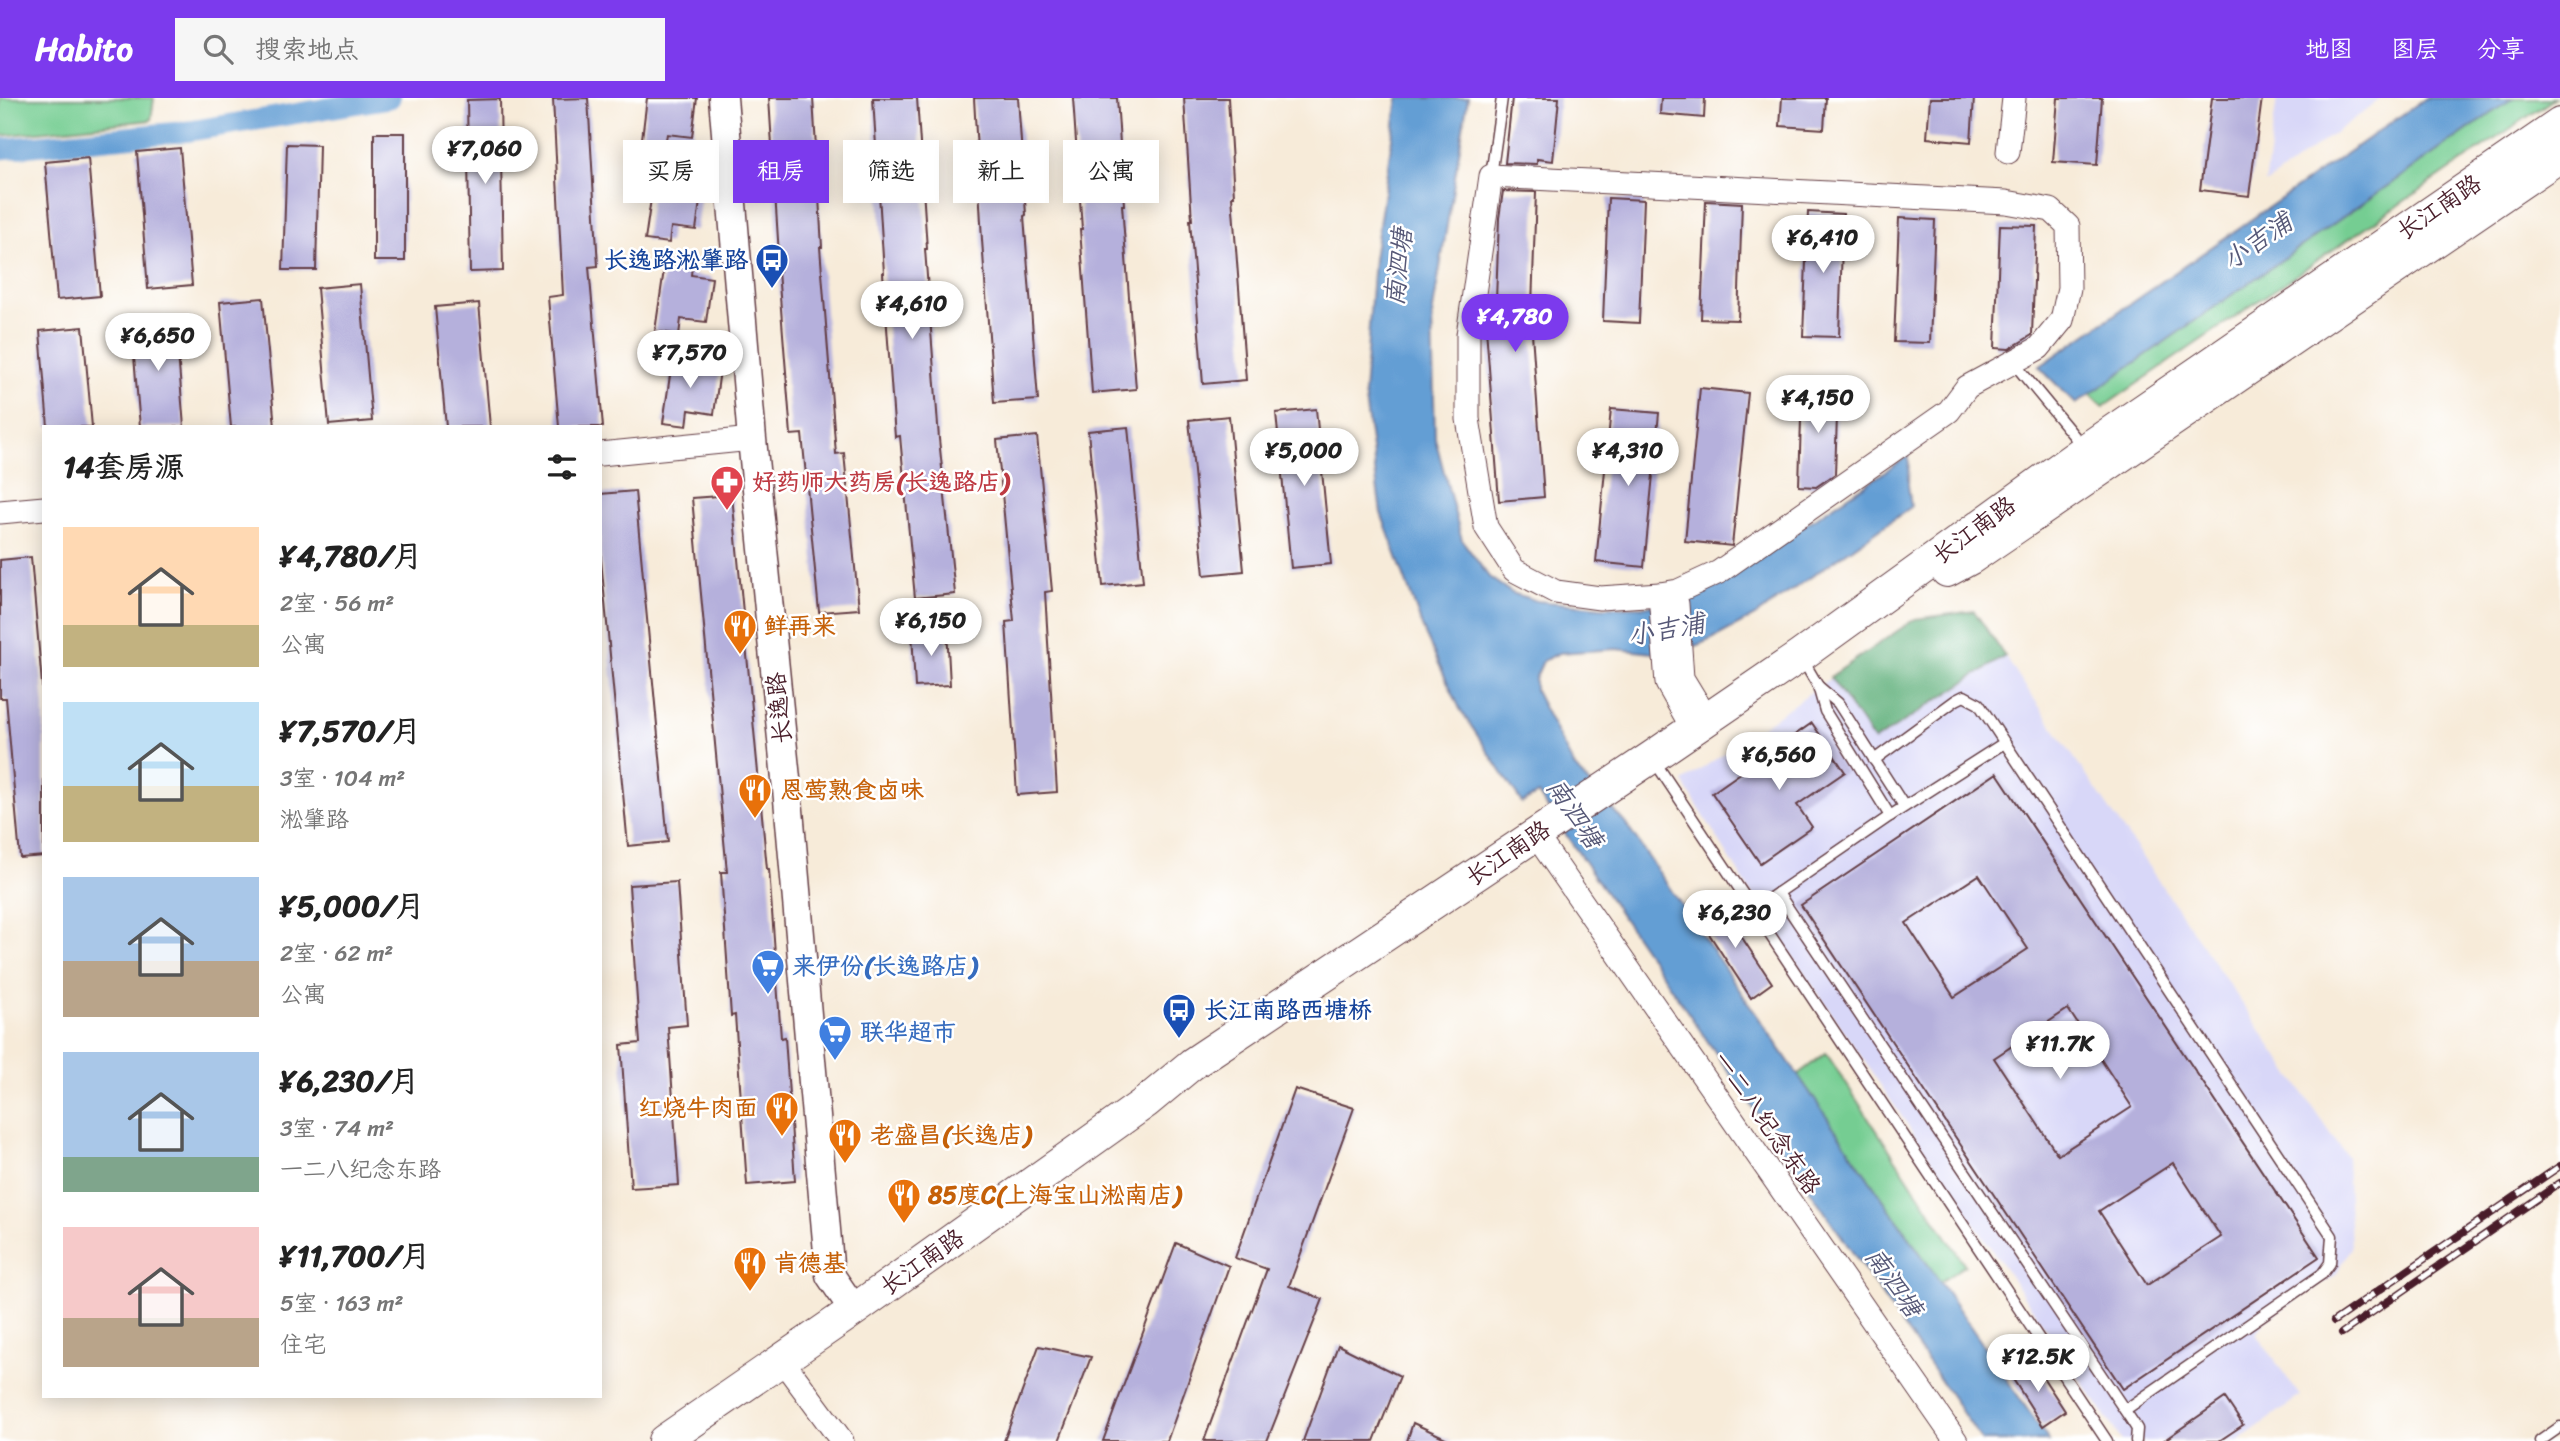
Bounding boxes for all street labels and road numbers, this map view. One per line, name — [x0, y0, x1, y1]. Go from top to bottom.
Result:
street label: 长江南路 — [2387, 163, 2491, 251]
street label: 长江南路 — [1923, 485, 2025, 575]
street label: 长逸路 — [754, 670, 804, 746]
street label: 长江南路 — [1456, 809, 1560, 897]
street label: 一二八纪念东路 — [1702, 1042, 1832, 1204]
street label: 长江南路 — [871, 1217, 973, 1307]

